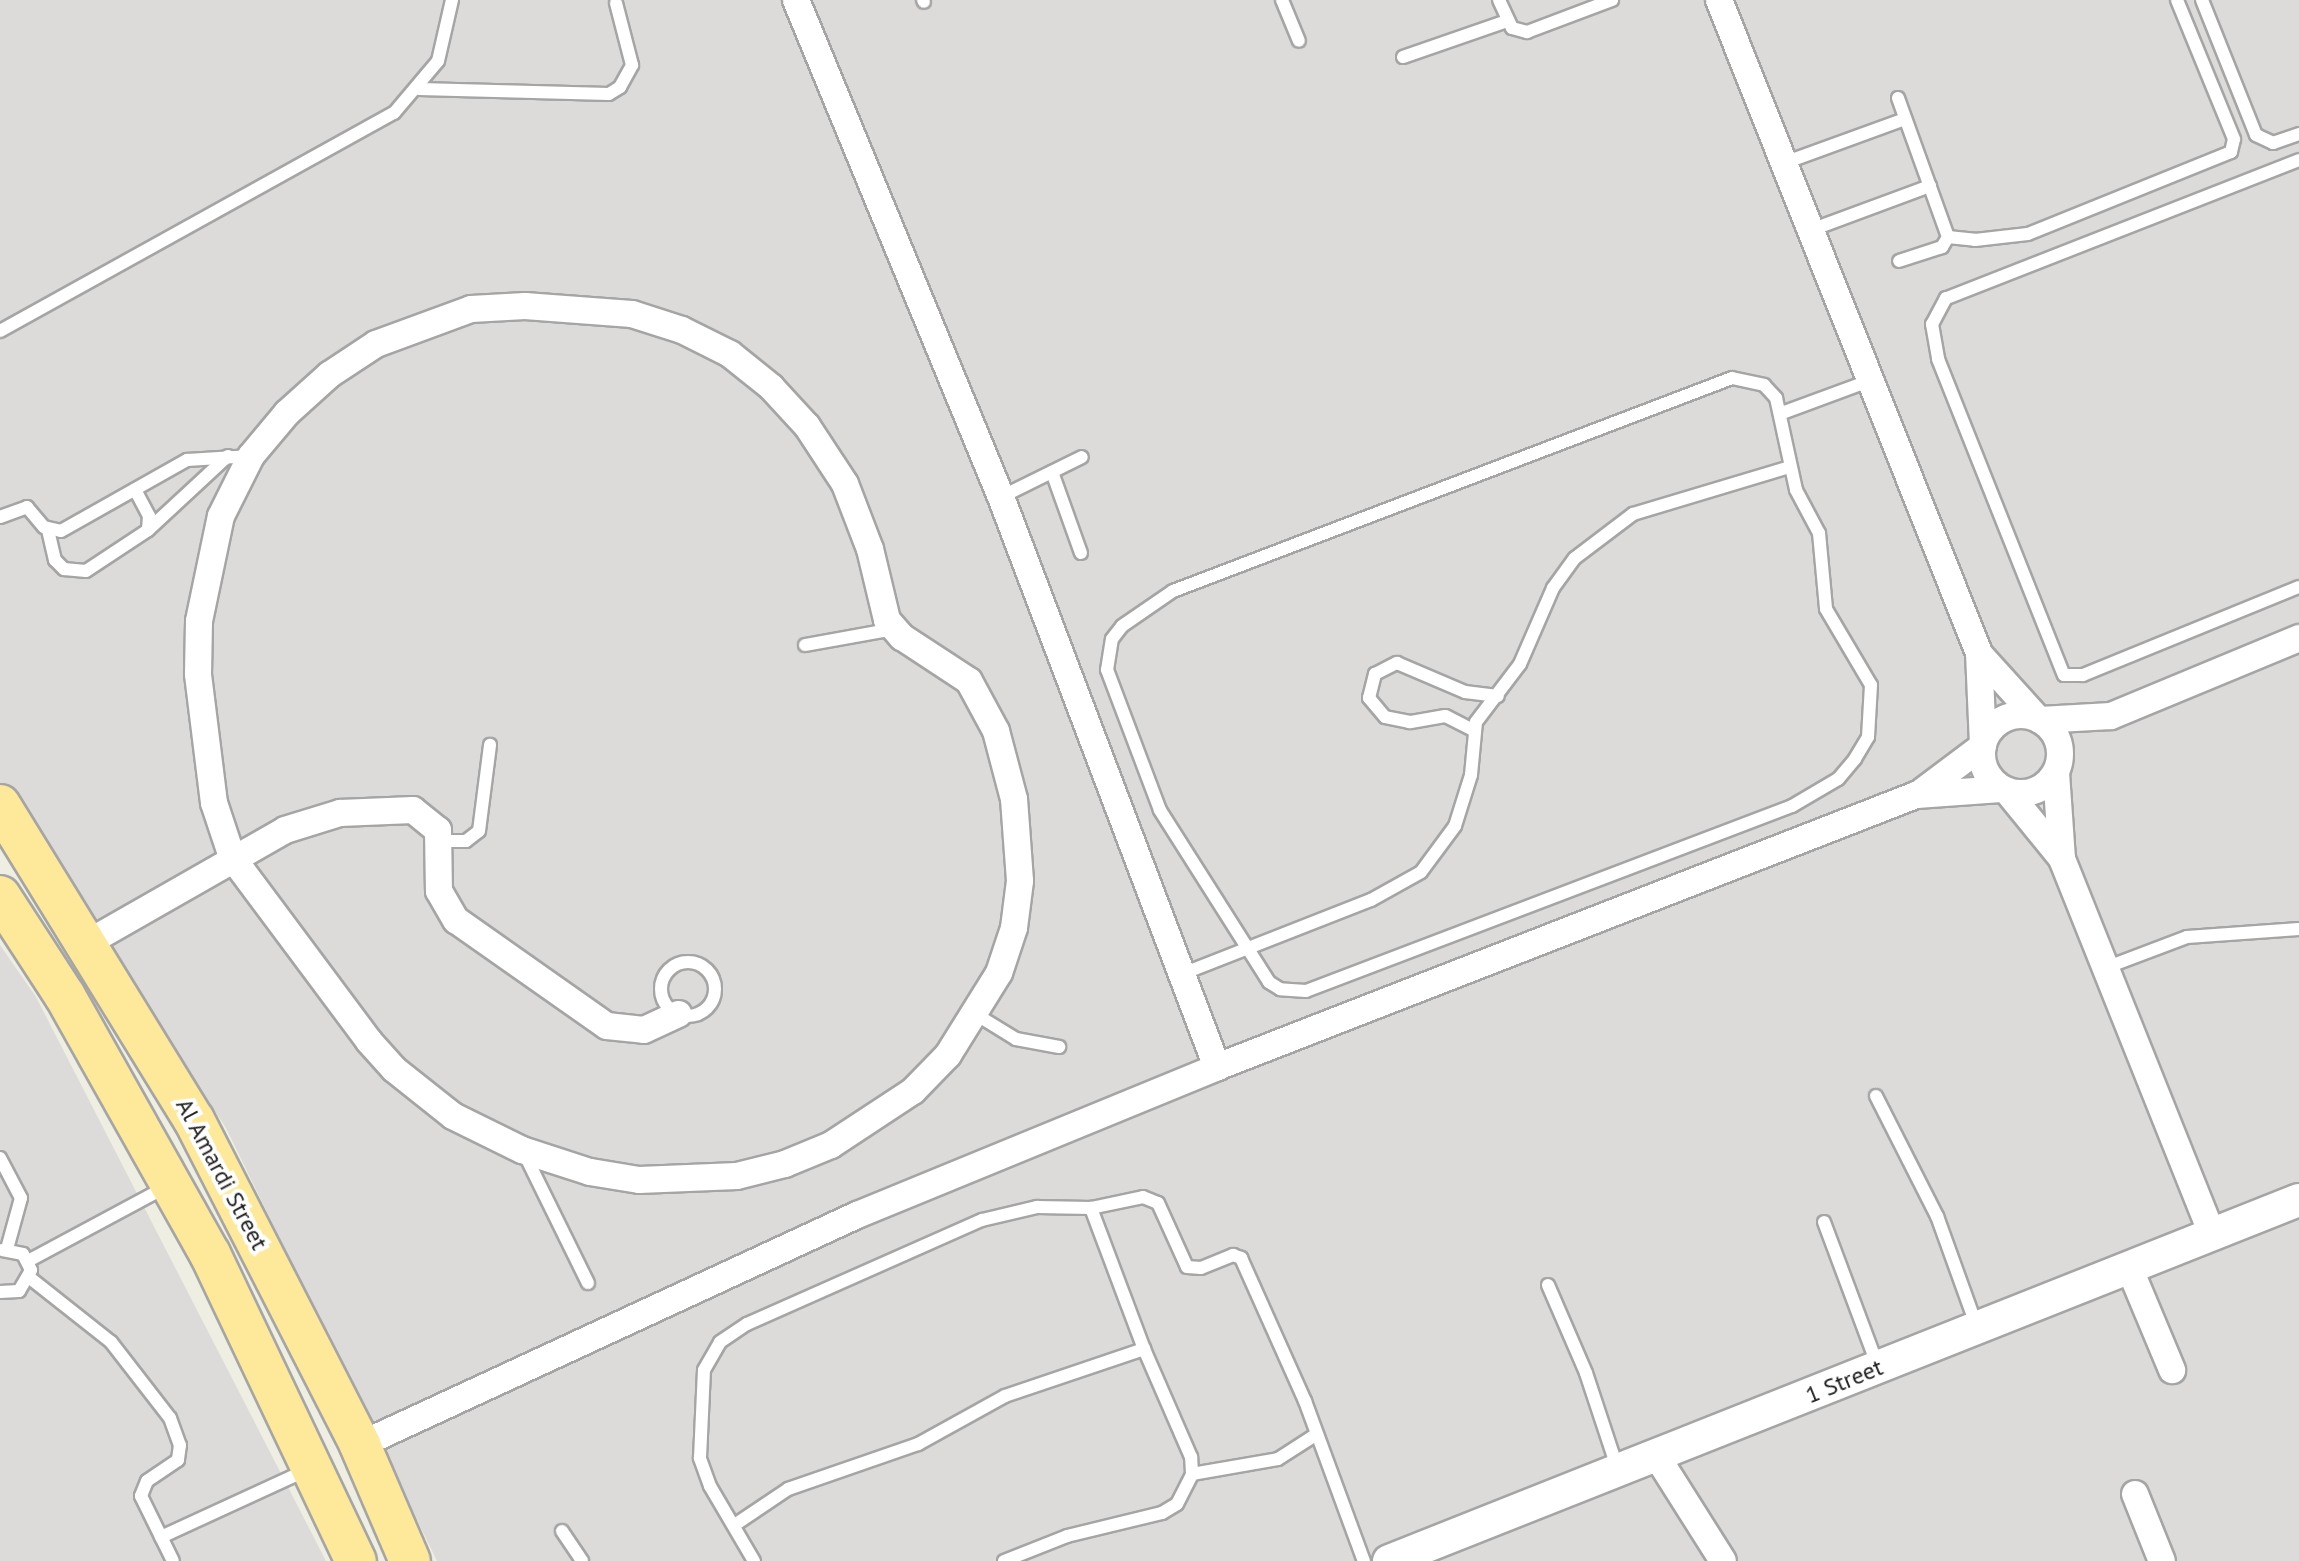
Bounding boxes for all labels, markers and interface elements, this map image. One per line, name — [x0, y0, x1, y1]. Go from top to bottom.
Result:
street label: Al Amardi Street — [170, 1093, 274, 1255]
street label: 1 Street — [1801, 1353, 1887, 1409]

